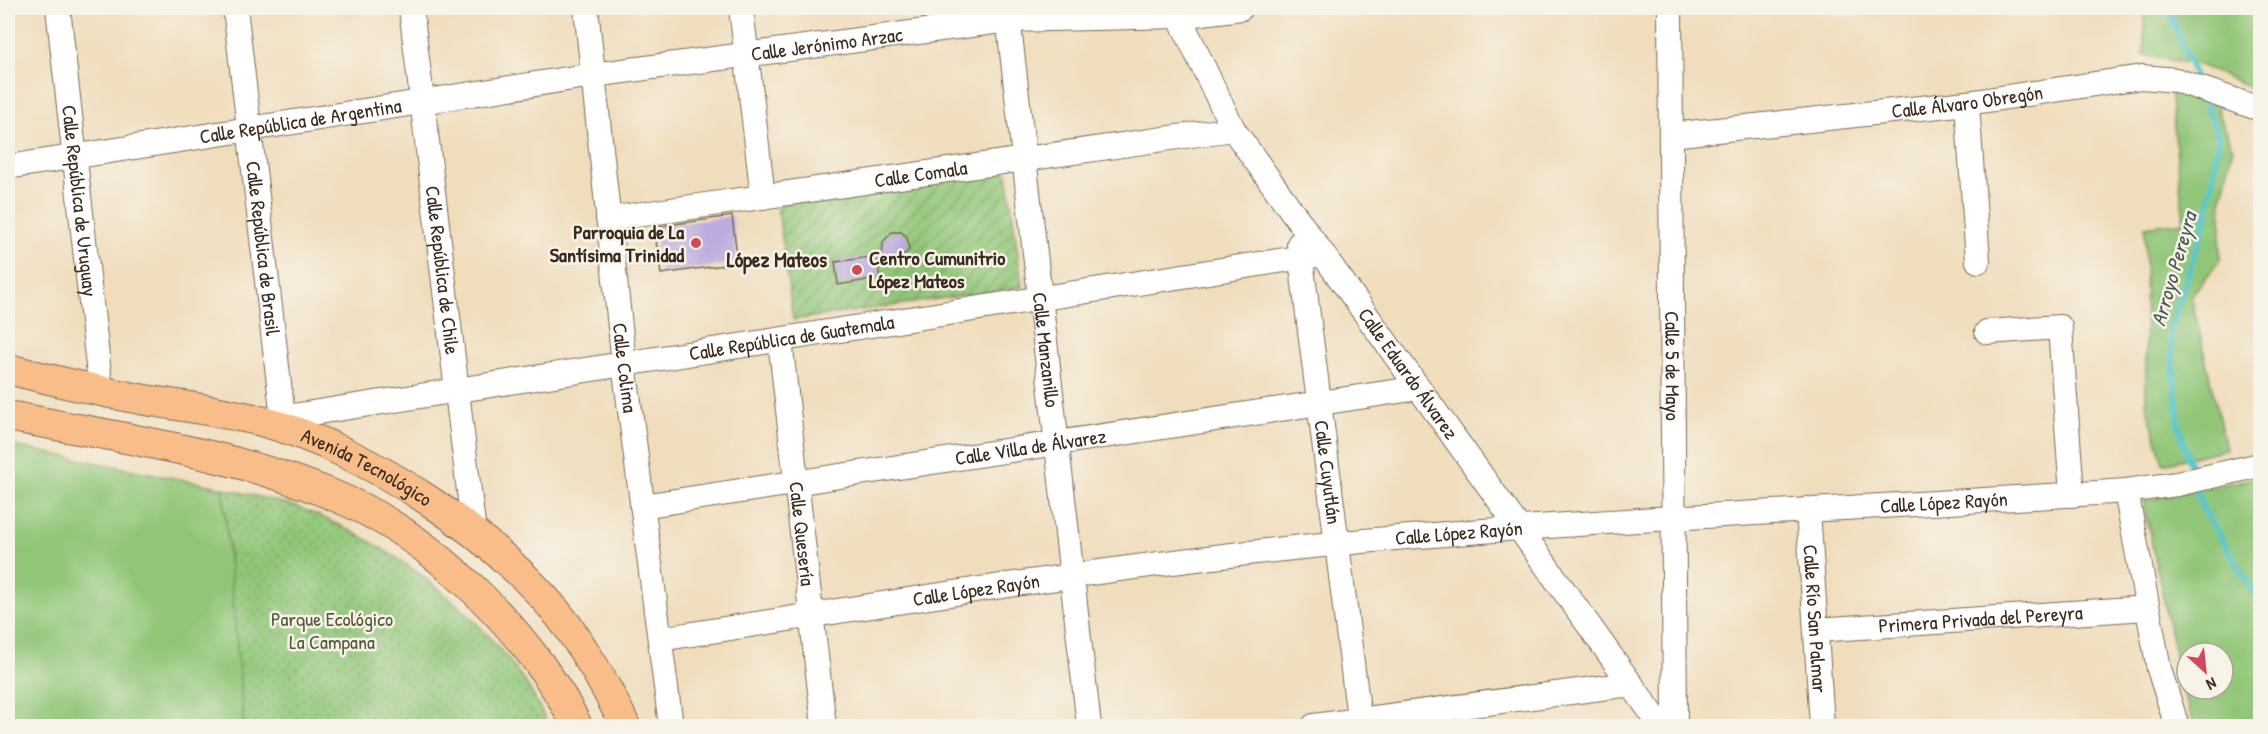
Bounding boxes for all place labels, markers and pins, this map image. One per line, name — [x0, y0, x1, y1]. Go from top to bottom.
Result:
place label: Parroquia de La Santísima Trinidad — [550, 218, 684, 268]
marker: Parroquia de La Santísima Trinidad — [689, 236, 703, 250]
place label: Centro Cumunitrio López Mateos — [869, 244, 1005, 295]
marker: Centro Cumunitrio López Mateos — [850, 263, 864, 277]

